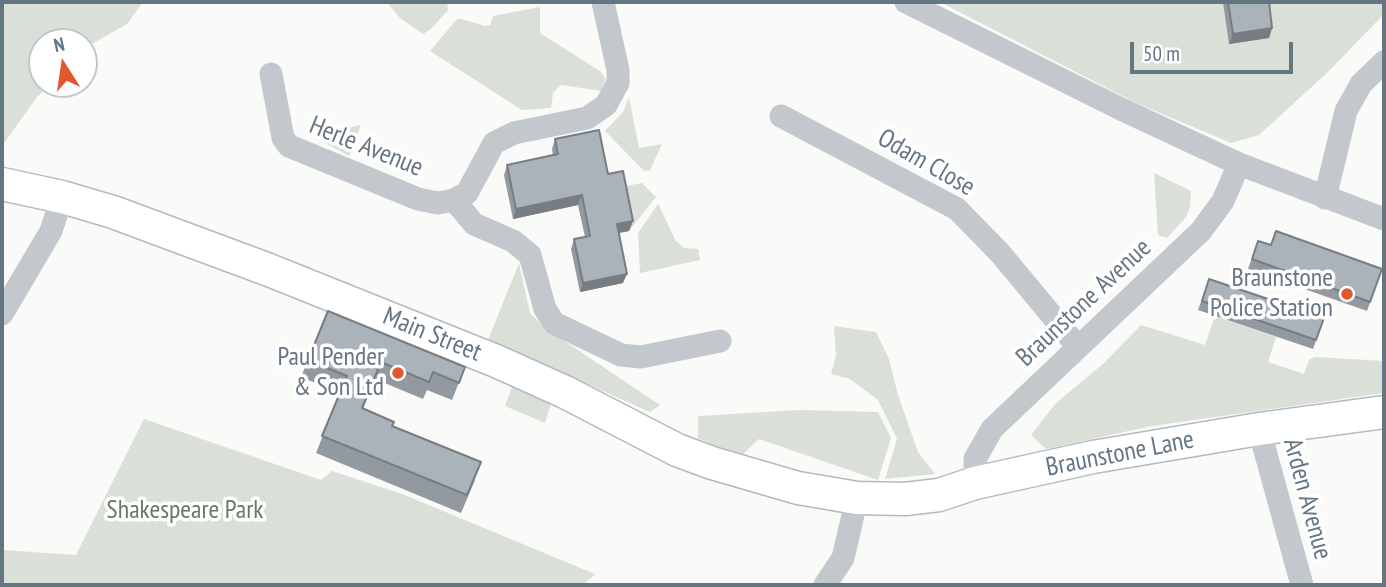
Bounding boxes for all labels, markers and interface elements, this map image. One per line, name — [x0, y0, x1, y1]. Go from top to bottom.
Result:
north arrow — [28, 28, 98, 98]
scale bar — [1134, 28, 1297, 72]
text: N — [52, 32, 67, 57]
text: 50 m — [1143, 40, 1180, 67]
street label: Herle Avenue — [305, 110, 427, 184]
street label: Odam Close — [872, 123, 980, 203]
street label: Braunstone Avenue — [1010, 233, 1158, 373]
place label: Braunstone Police Station — [1210, 263, 1333, 324]
marker: Braunstone Police Station — [1339, 286, 1355, 302]
street label: Main Street — [378, 301, 486, 369]
place label: Paul Pender & Son Ltd — [277, 342, 384, 404]
marker: Paul Pender & Son Ltd — [390, 365, 406, 381]
street label: Braunstone Lane — [1043, 424, 1197, 484]
street label: Arden Avenue — [1276, 435, 1338, 563]
park label: Shakespeare Park — [107, 495, 263, 527]

